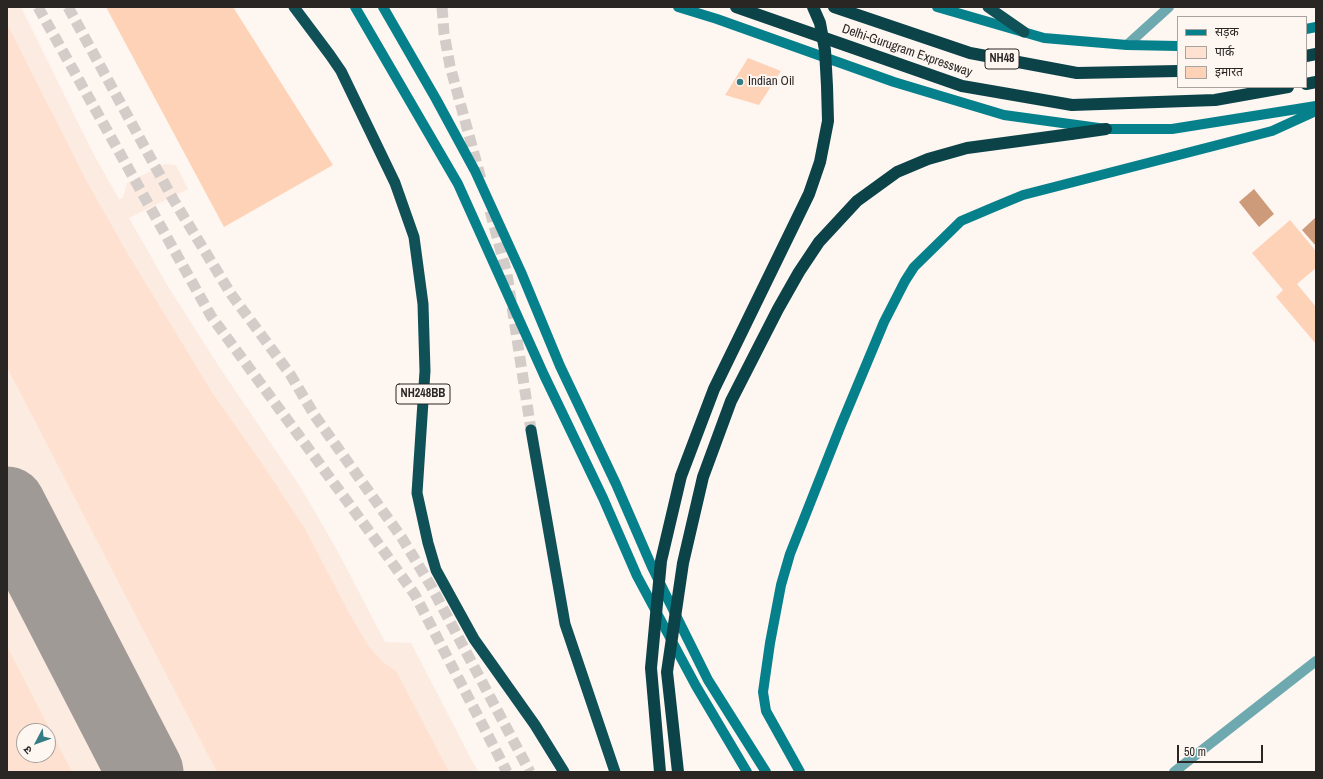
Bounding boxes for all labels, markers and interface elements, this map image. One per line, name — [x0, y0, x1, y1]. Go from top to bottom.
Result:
legend — [1177, 16, 1307, 88]
street label: Delhi-Gurugram Expressway — [840, 21, 974, 81]
text: सड़क — [1215, 24, 1239, 40]
text: पार्क — [1215, 44, 1234, 60]
road number: NH48 — [985, 49, 1019, 69]
text: इमारत — [1215, 64, 1243, 80]
place label: Indian Oil — [748, 74, 794, 90]
marker: Indian Oil — [735, 77, 745, 87]
road number: NH248BB — [396, 384, 450, 404]
north arrow — [16, 723, 56, 763]
scale bar — [1179, 737, 1265, 763]
text: उ — [20, 743, 35, 757]
text: 50 m — [1184, 744, 1206, 760]

